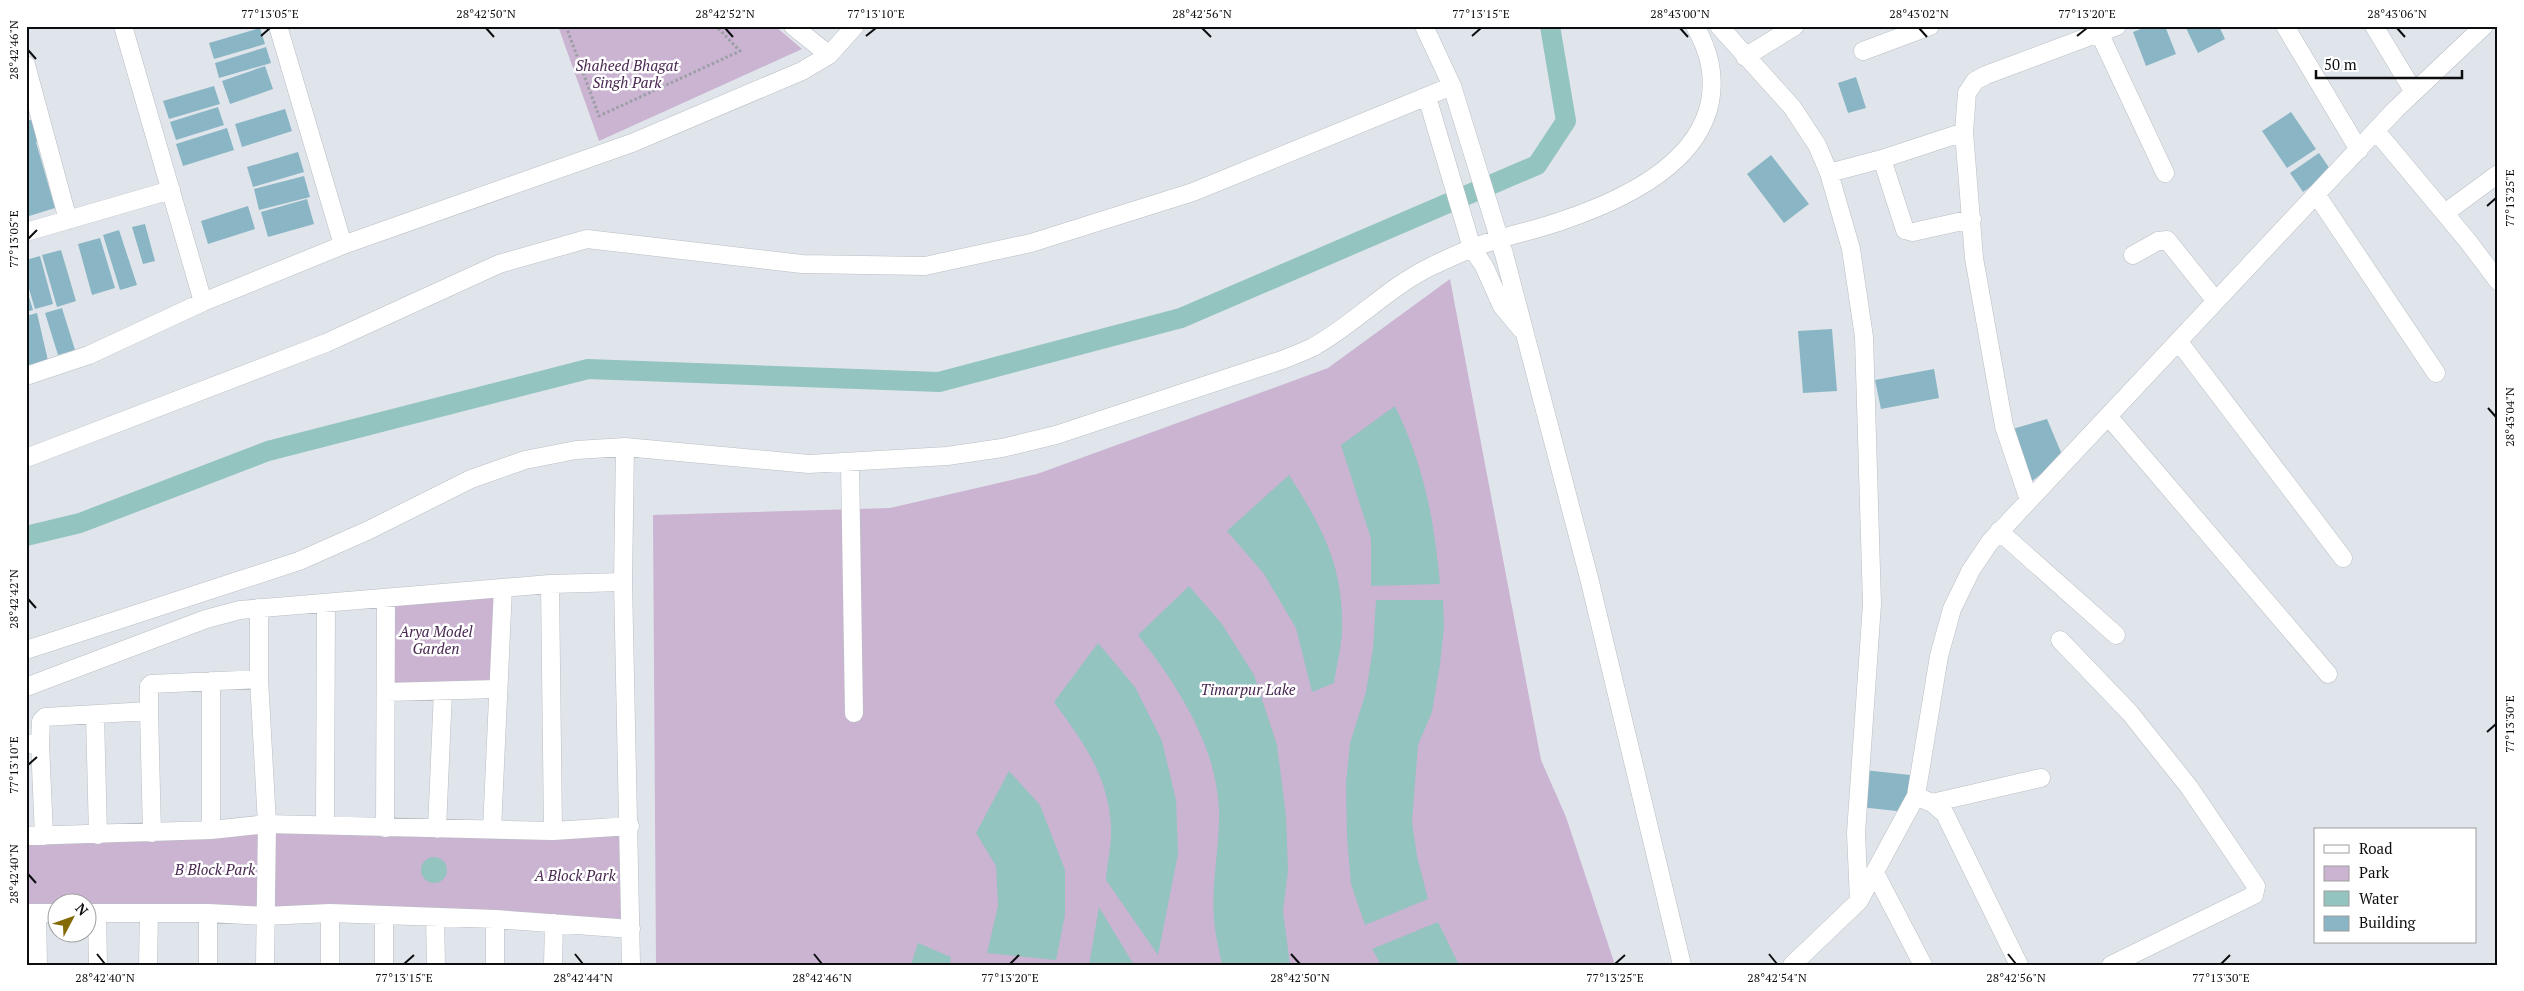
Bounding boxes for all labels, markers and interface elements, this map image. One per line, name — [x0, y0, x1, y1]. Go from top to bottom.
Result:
text: 77°13'05"E — [241, 6, 299, 21]
text: 28°42'50"N — [456, 6, 516, 21]
text: 28°42'52"N — [695, 6, 755, 21]
text: 77°13'10"E — [847, 6, 905, 21]
text: 28°42'56"N — [1172, 6, 1232, 21]
text: 77°13'15"E — [1452, 6, 1510, 21]
text: 28°43'00"N — [1650, 6, 1710, 21]
text: 28°43'02"N — [1889, 6, 1949, 21]
text: 77°13'20"E — [2058, 6, 2116, 21]
text: 28°43'06"N — [2367, 6, 2427, 21]
text: 28°42'46"N — [6, 20, 21, 80]
scale bar — [2316, 48, 2463, 80]
text: 50 m — [2324, 54, 2357, 74]
park label: Shaheed Bhagat Singh Park — [575, 55, 680, 92]
text: 77°13'25"E — [2502, 169, 2517, 227]
text: 77°13'05"E — [6, 210, 21, 268]
text: 28°43'04"N — [2502, 387, 2517, 447]
text: 28°42'42"N — [6, 569, 21, 629]
park label: Arya Model Garden — [398, 621, 474, 658]
park label: Timarpur Lake — [1201, 679, 1296, 699]
text: 77°13'30"E — [2502, 695, 2517, 753]
text: 77°13'10"E — [6, 736, 21, 794]
legend — [2314, 828, 2476, 944]
text: Road — [2359, 838, 2392, 858]
text: 28°42'40"N — [6, 844, 21, 904]
park label: B Block Park — [174, 859, 256, 879]
text: Park — [2359, 862, 2389, 882]
park label: A Block Park — [533, 865, 616, 885]
text: Water — [2359, 888, 2399, 908]
north arrow — [48, 894, 98, 944]
text: N — [72, 899, 93, 920]
text: Building — [2359, 912, 2417, 932]
text: 28°42'40"N — [75, 970, 135, 985]
text: 77°13'15"E — [375, 970, 433, 985]
text: 28°42'44"N — [553, 970, 613, 985]
text: 28°42'46"N — [792, 970, 852, 985]
text: 77°13'20"E — [981, 970, 1039, 985]
text: 28°42'50"N — [1270, 970, 1330, 985]
text: 77°13'25"E — [1586, 970, 1644, 985]
text: 28°42'54"N — [1747, 970, 1807, 985]
text: 28°42'56"N — [1986, 970, 2046, 985]
text: 77°13'30"E — [2192, 970, 2250, 985]

